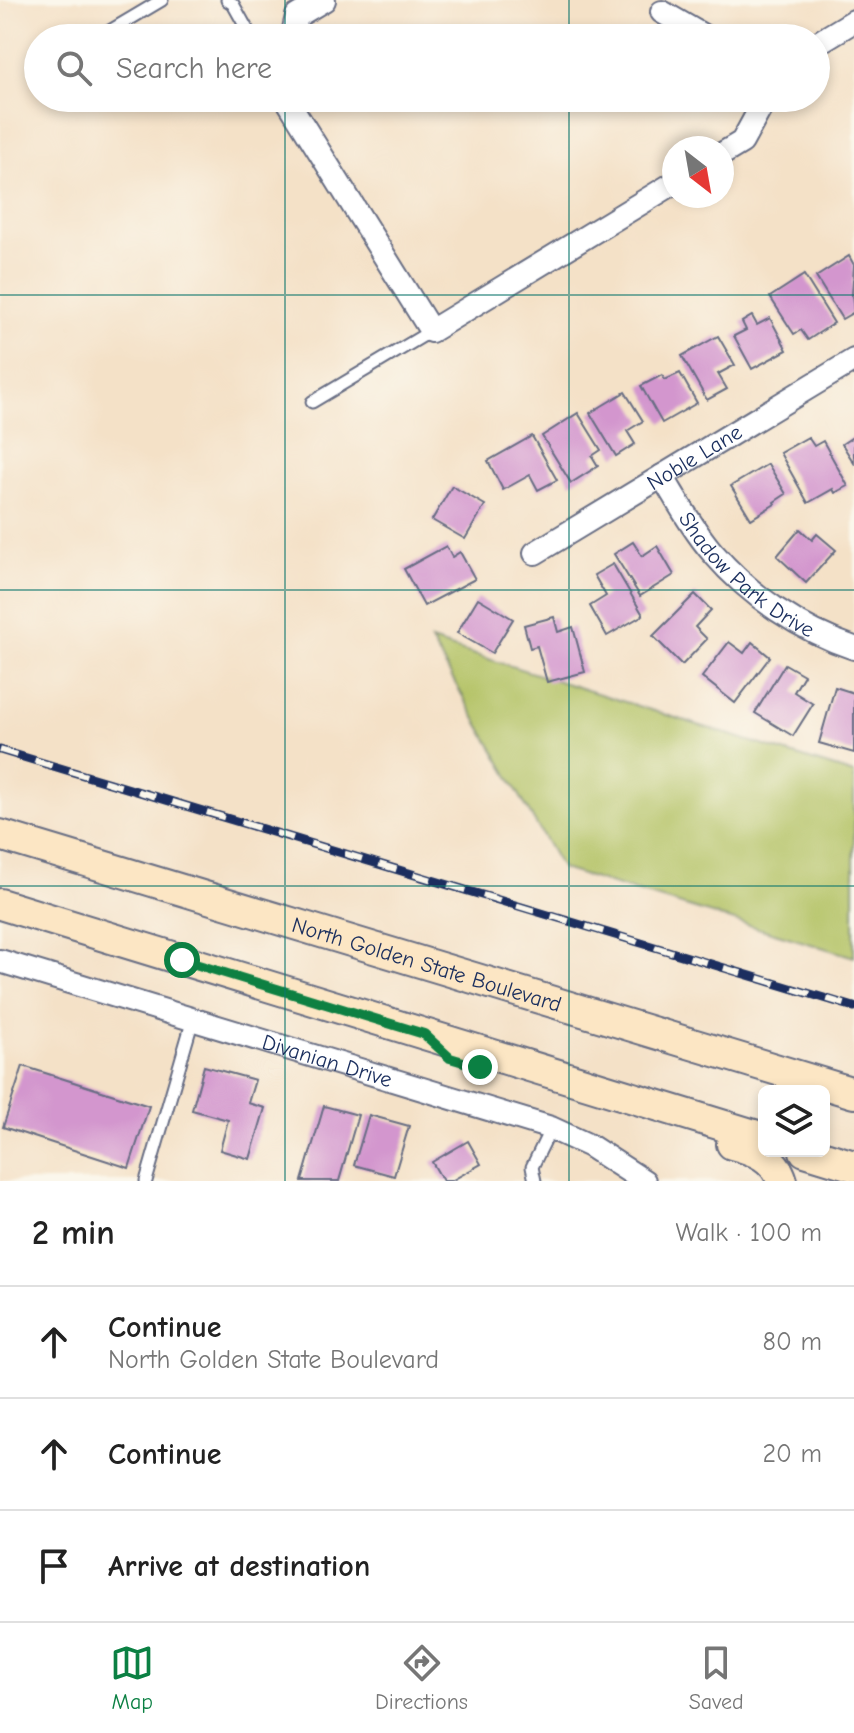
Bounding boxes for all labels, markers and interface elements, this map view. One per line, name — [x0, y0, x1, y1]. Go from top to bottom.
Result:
search box — [24, 24, 830, 112]
icon: search — [52, 46, 96, 90]
text: Search here — [116, 51, 272, 86]
north arrow — [662, 136, 734, 208]
street label: Noble Lane — [642, 419, 747, 496]
street label: Shadow Park Drive — [673, 507, 818, 643]
street label: North Golden State Boulevard — [289, 912, 565, 1018]
route start — [164, 942, 200, 978]
street label: Divanian Drive — [259, 1029, 395, 1093]
route end — [462, 1049, 498, 1085]
map controls — [758, 1085, 830, 1157]
button: layers — [758, 1085, 830, 1157]
text: 2 min — [32, 1213, 115, 1253]
text: Walk · 100 m — [675, 1218, 822, 1248]
text: Continue — [108, 1310, 222, 1345]
icon: ahead — [32, 1320, 76, 1364]
text: 80 m — [763, 1327, 822, 1357]
text: North Golden State Boulevard — [108, 1345, 439, 1375]
icon: ahead — [32, 1432, 76, 1476]
text: Continue — [108, 1437, 222, 1472]
text: 20 m — [762, 1439, 822, 1469]
icon: arrive — [32, 1544, 76, 1588]
text: Arrive at destination — [108, 1549, 370, 1584]
tab: Map — [110, 1641, 154, 1715]
tab: Directions — [375, 1641, 468, 1715]
tab: Saved — [689, 1641, 744, 1715]

